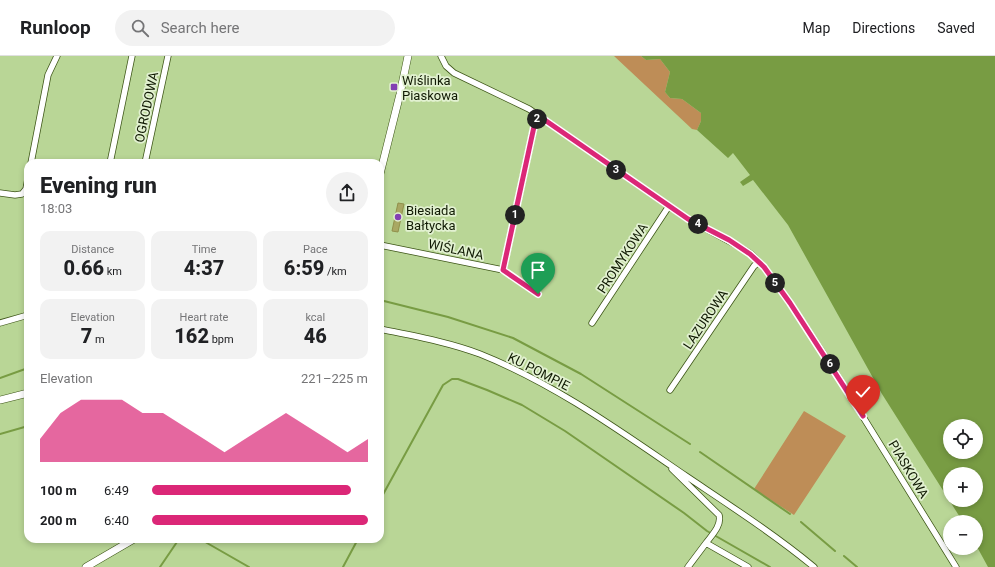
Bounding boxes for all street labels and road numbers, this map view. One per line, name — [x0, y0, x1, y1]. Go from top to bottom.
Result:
street label: OGRODOWA — [132, 70, 161, 144]
street label: PROMYKOWA — [594, 220, 651, 296]
street label: WIŚLANA — [427, 236, 485, 263]
street label: LAZUROWA — [680, 286, 731, 352]
street label: KU POMPIE — [505, 349, 572, 393]
street label: PIASKOWA — [885, 438, 932, 501]

